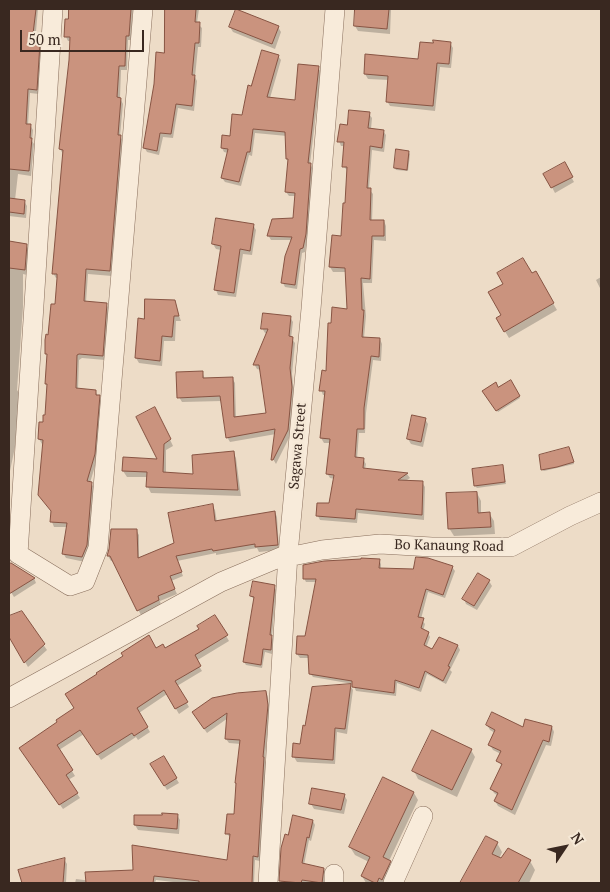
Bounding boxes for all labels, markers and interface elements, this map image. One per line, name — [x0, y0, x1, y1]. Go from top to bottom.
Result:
scale bar — [22, 20, 146, 52]
text: 50 m — [28, 29, 61, 49]
street label: Sagawa Street — [286, 402, 310, 490]
street label: Bo Kanaung Road — [394, 537, 504, 555]
north arrow — [540, 822, 590, 872]
text: N — [567, 829, 589, 848]

